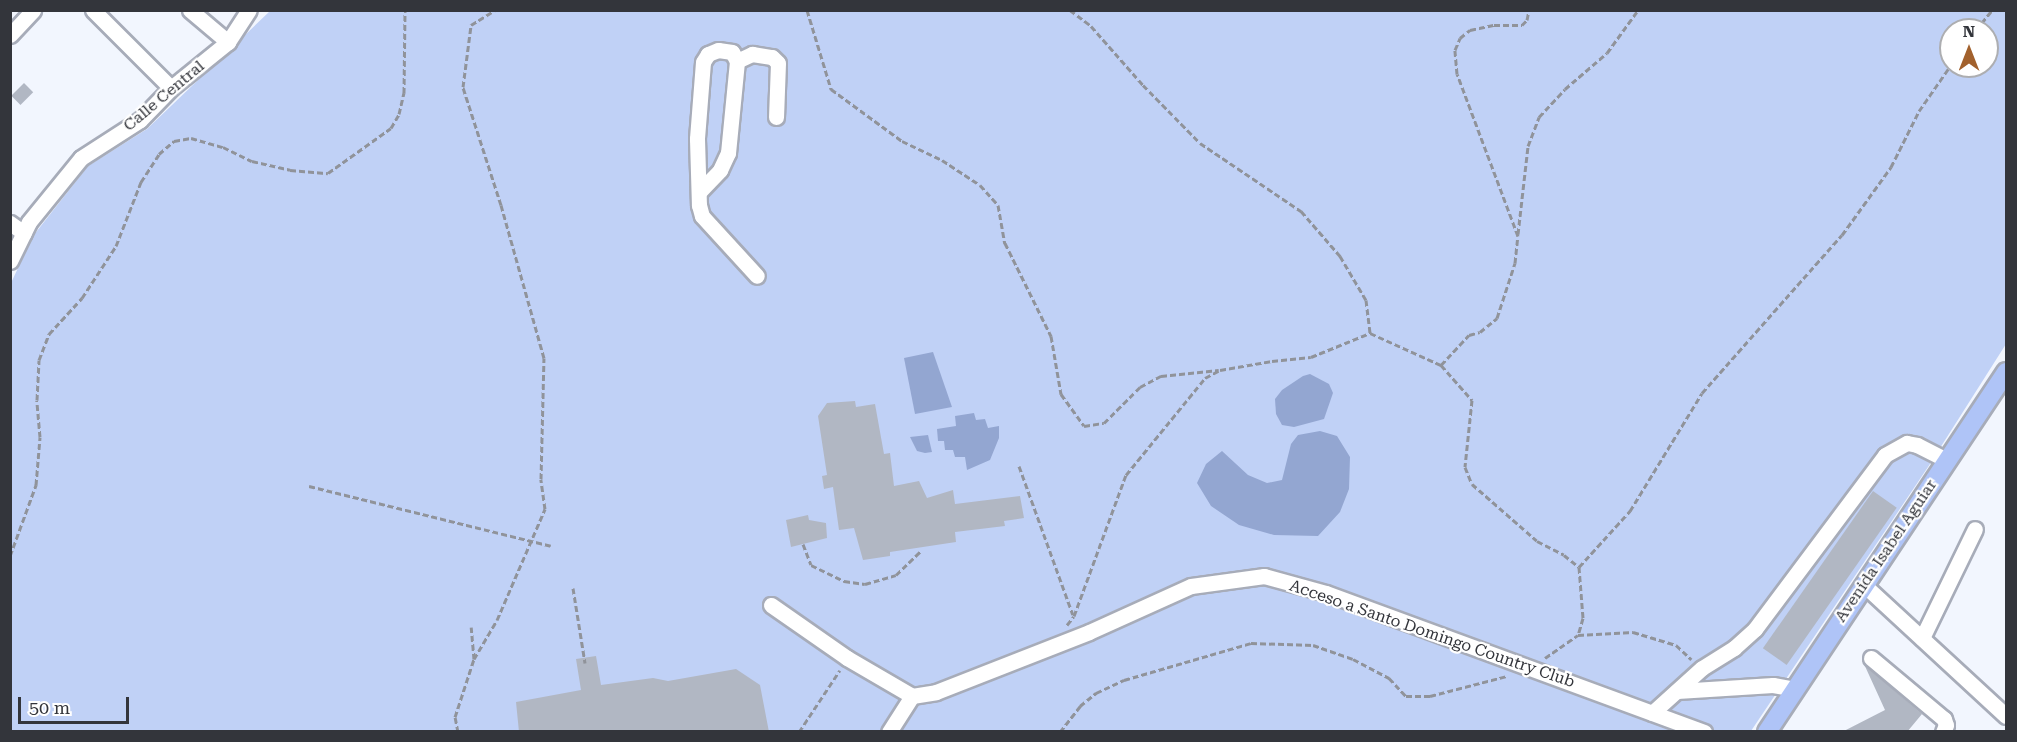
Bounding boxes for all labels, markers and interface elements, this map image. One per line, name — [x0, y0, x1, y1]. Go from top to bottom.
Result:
north arrow — [1939, 18, 1999, 78]
text: N — [1963, 22, 1975, 41]
street label: Calle Central — [120, 57, 208, 135]
street label: Avenida Isabel Aguiar — [1831, 476, 1941, 626]
street label: Acceso a Santo Domingo Country Club — [1287, 576, 1577, 692]
scale bar — [21, 685, 132, 723]
text: 50 m — [29, 697, 70, 718]

